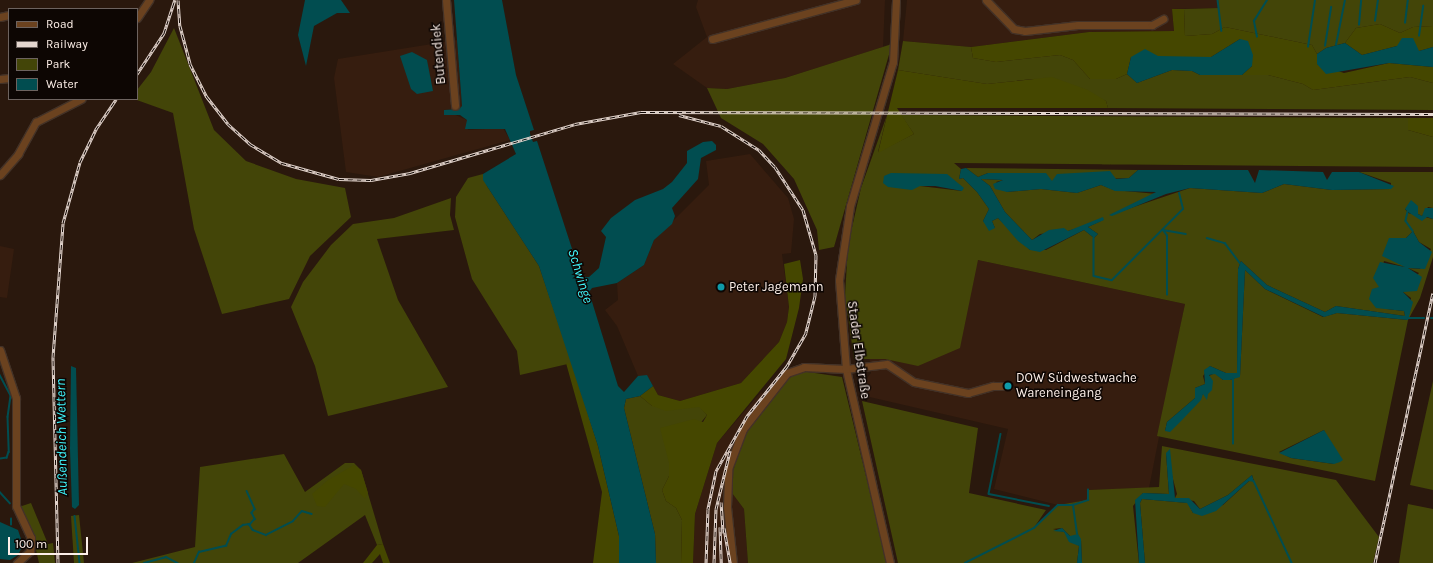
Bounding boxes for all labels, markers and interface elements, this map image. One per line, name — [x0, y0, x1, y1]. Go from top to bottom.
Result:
legend — [8, 8, 138, 100]
text: Road — [46, 17, 74, 31]
street label: Butendiek — [429, 23, 449, 85]
text: Railway — [46, 37, 88, 51]
text: Park — [46, 57, 70, 71]
text: Water — [46, 77, 78, 91]
water label: Schwinge — [564, 247, 596, 305]
place label: Peter Jagemann — [729, 279, 824, 295]
marker: Peter Jagemann — [716, 282, 726, 292]
street label: Stader Elbstraße — [843, 300, 873, 400]
place label: DOW Südwestwache Wareneingang — [1016, 371, 1137, 402]
water label: Außendeich Wettern — [53, 378, 71, 496]
marker: DOW Südwestwache Wareneingang — [1003, 381, 1013, 391]
scale bar — [10, 529, 90, 555]
text: 100 m — [15, 537, 47, 551]

